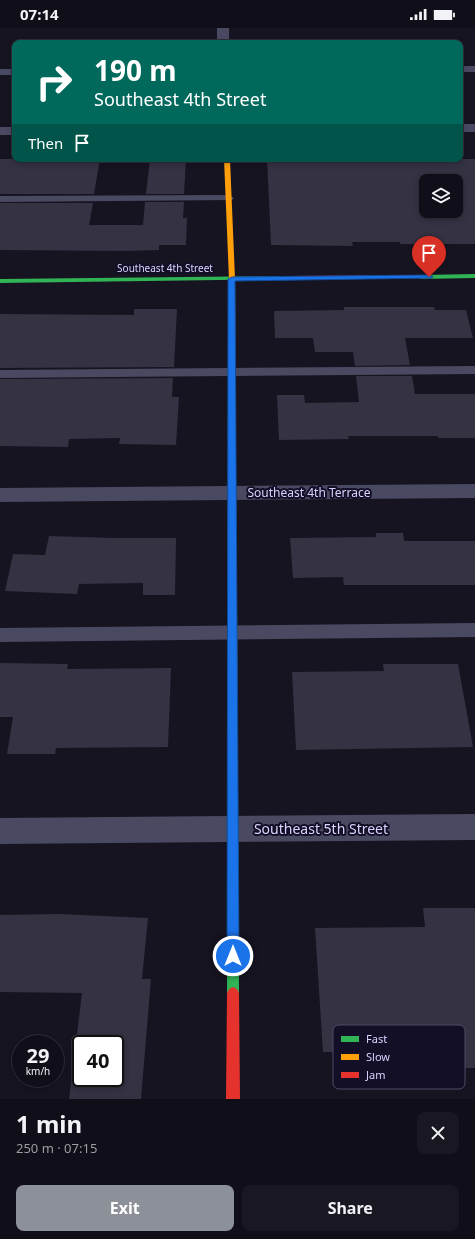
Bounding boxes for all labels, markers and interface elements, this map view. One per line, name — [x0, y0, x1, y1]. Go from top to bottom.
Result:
text: 07:14 — [20, 4, 59, 24]
text: 190 m — [94, 51, 177, 89]
icon: right — [28, 56, 80, 108]
text: Southeast 4th Street — [94, 87, 266, 111]
icon: arrive — [71, 132, 93, 154]
text: Then — [28, 133, 63, 153]
map controls — [419, 174, 463, 218]
button: layers — [419, 174, 463, 218]
pin — [412, 236, 446, 277]
icon: arrive — [418, 242, 440, 264]
street label: Southeast 4th Street — [117, 261, 213, 275]
street label: Southeast 4th Terrace — [248, 484, 371, 501]
street label: Southeast 5th Street — [254, 819, 388, 838]
position arrow — [212, 935, 254, 977]
legend — [333, 1025, 465, 1089]
text: Fast — [366, 1031, 387, 1046]
speed limit sign: 40 — [72, 1035, 124, 1087]
text: 29 — [27, 1042, 49, 1069]
text: Slow — [366, 1049, 390, 1064]
text: km/h — [26, 1064, 50, 1078]
text: Jam — [365, 1067, 385, 1082]
text: 1 min — [16, 1107, 82, 1140]
button: close — [417, 1112, 459, 1154]
text: 250 m · 07:15 — [16, 1139, 97, 1157]
button: Exit — [16, 1185, 234, 1231]
button: Share — [242, 1185, 459, 1231]

